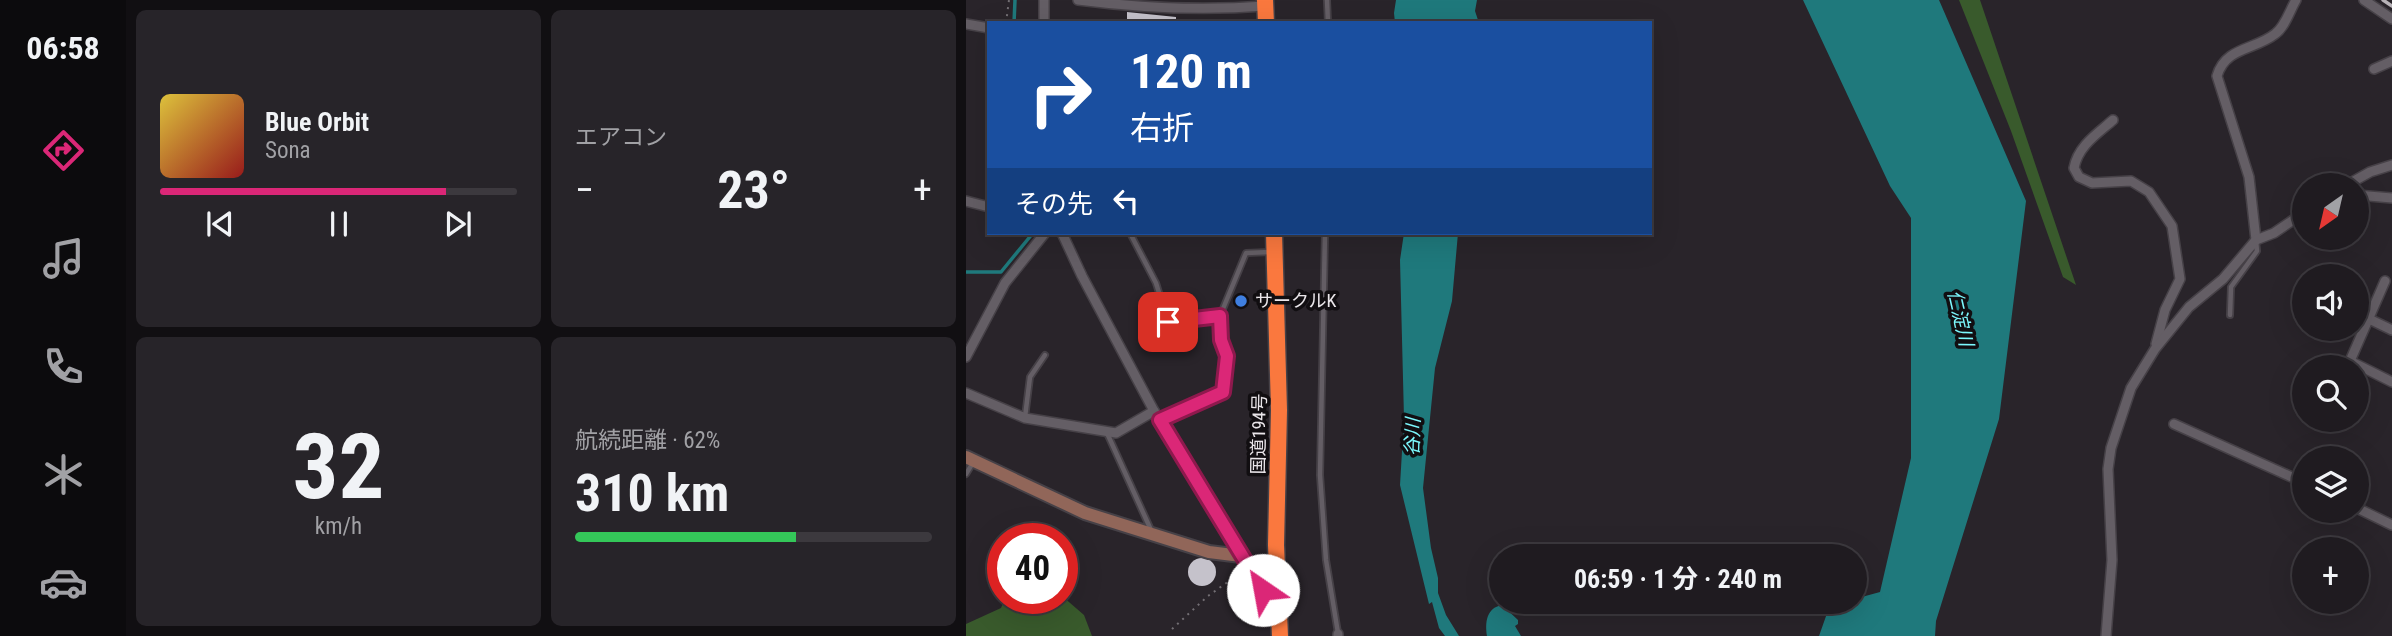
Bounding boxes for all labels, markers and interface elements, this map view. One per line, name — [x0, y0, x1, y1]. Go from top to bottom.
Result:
text: 06:58 — [26, 29, 100, 67]
text: 120 m — [1130, 43, 1252, 100]
icon: right — [1015, 49, 1106, 140]
text: Blue Orbit — [265, 107, 369, 137]
text: 右折 — [1130, 109, 1194, 147]
text: エアコン — [575, 124, 667, 151]
icon: directions — [39, 126, 88, 175]
text: Sona — [265, 137, 311, 164]
text: 23° — [717, 160, 790, 221]
text: − — [575, 168, 594, 212]
text: + — [913, 168, 932, 212]
north arrow — [2292, 173, 2370, 250]
map controls — [2292, 173, 2369, 614]
icon: left — [1107, 182, 1145, 220]
text: その先 — [1015, 189, 1093, 219]
icon: previous — [201, 205, 239, 243]
icon: pause — [320, 205, 358, 243]
icon: next — [439, 205, 477, 243]
icon: music — [39, 234, 88, 283]
button: sound — [2292, 264, 2369, 341]
water label: 仁淀川 — [1943, 288, 1979, 350]
place label: サークルK — [1255, 290, 1336, 311]
pin — [1138, 292, 1198, 352]
marker: サークルK — [1233, 293, 1249, 309]
icon: arrive — [1149, 303, 1187, 341]
icon: phone — [39, 342, 88, 391]
button: search — [2292, 355, 2369, 432]
street label: 国道194号 — [1247, 393, 1270, 475]
text: 32 — [293, 414, 384, 520]
water label: 谷川 — [1400, 416, 1425, 456]
text: 航続距離 · 62% — [575, 427, 720, 454]
button: layers — [2292, 446, 2369, 523]
icon: climate — [39, 450, 88, 499]
text: 310 km — [575, 463, 729, 524]
text: km/h — [315, 513, 362, 540]
speed limit sign: 40 — [987, 523, 1078, 614]
button: + — [2292, 537, 2369, 614]
position arrow — [1226, 553, 1300, 627]
icon: car — [39, 558, 88, 607]
text: 06:59 · 1 分 · 240 m — [1574, 564, 1782, 594]

